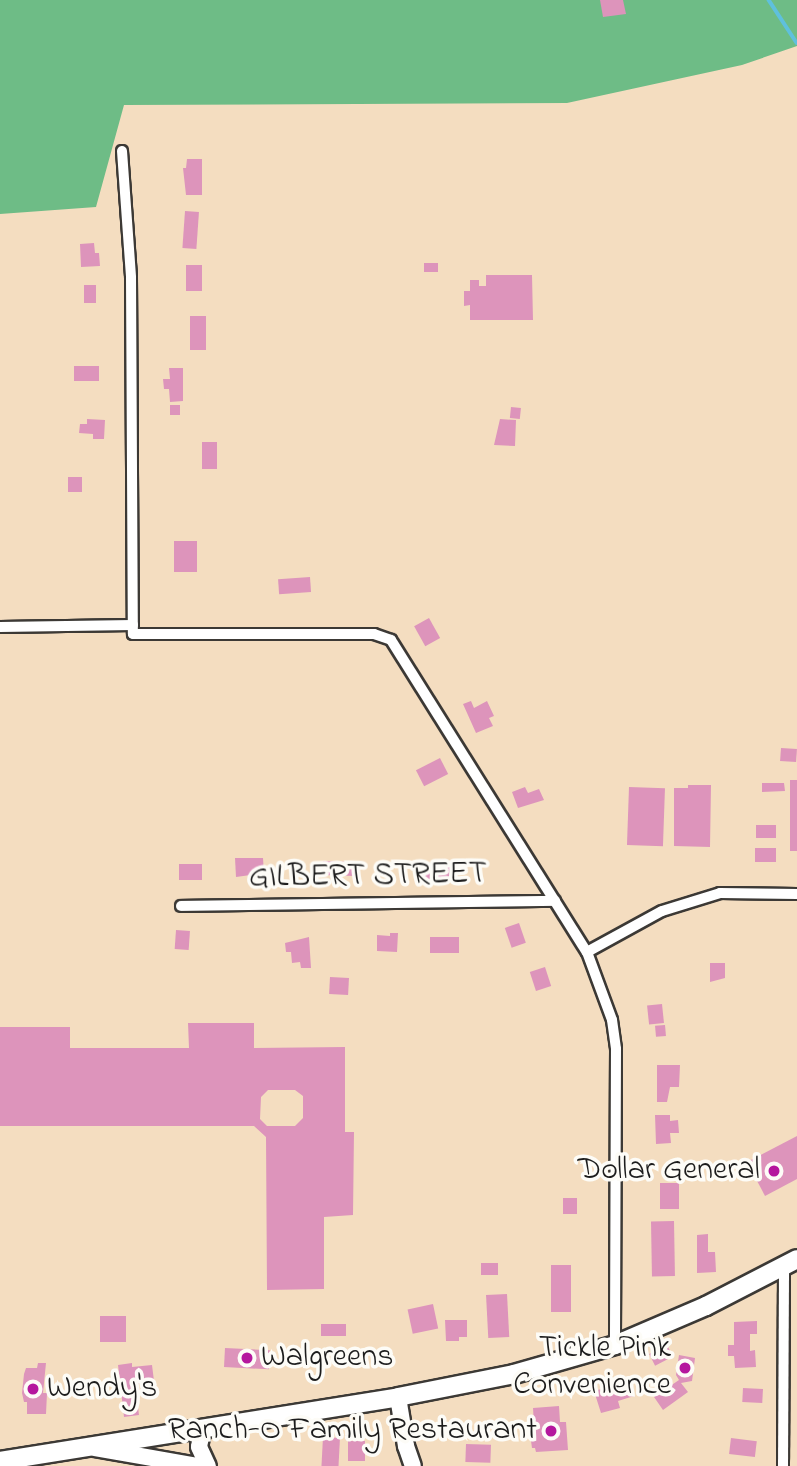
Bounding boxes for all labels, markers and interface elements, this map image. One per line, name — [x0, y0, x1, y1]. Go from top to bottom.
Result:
street label: GILBERT STREET — [249, 856, 487, 898]
place label: Dollar General — [578, 1152, 760, 1190]
marker: Dollar General — [766, 1163, 782, 1179]
place label: Tickle Pink Convenience — [513, 1331, 671, 1406]
place label: Walgreens — [261, 1339, 394, 1377]
marker: Walgreens — [239, 1350, 255, 1366]
marker: Tickle Pink Convenience — [677, 1360, 693, 1376]
place label: Wendy's — [47, 1370, 157, 1408]
marker: Wendy's — [25, 1381, 41, 1397]
place label: Ranch-O Family Restaurant — [168, 1412, 537, 1450]
marker: Ranch-O Family Restaurant — [543, 1423, 559, 1439]

